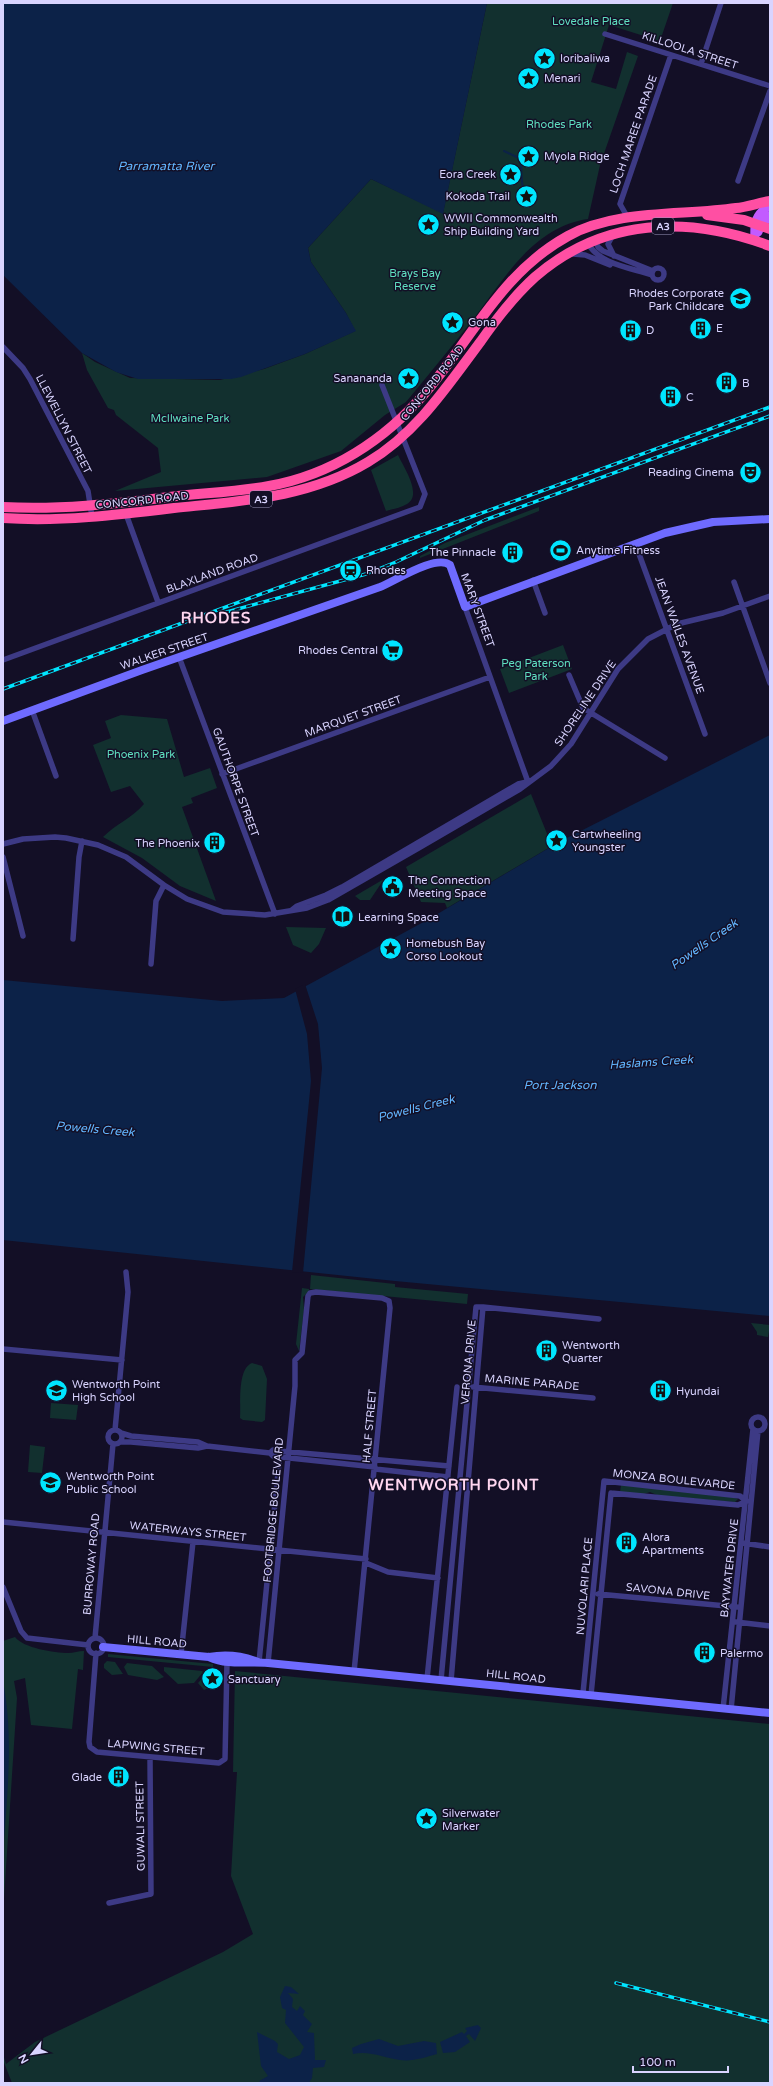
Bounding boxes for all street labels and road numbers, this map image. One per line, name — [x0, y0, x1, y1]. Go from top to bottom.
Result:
street label: KILLOOLA STREET — [640, 29, 740, 72]
street label: LOCH MAREE PARADE — [607, 73, 660, 195]
road number: A3 — [652, 218, 674, 234]
street label: CONCORD ROAD — [398, 343, 467, 424]
street label: LLEWELLYN STREET — [33, 372, 94, 476]
street label: CONCORD ROAD — [95, 489, 189, 512]
road number: A3 — [250, 491, 272, 507]
street label: BLAXLAND ROAD — [164, 551, 260, 596]
street label: MARY STREET — [458, 571, 497, 649]
street label: JEAN WAILES AVENUE — [652, 575, 707, 696]
street label: WALKER STREET — [118, 630, 210, 673]
street label: SHORELINE DRIVE — [552, 658, 619, 749]
street label: MARQUET STREET — [303, 693, 404, 740]
street label: GAUTHORPE STREET — [210, 726, 261, 839]
street label: VERONA DRIVE — [458, 1319, 479, 1405]
street label: MARINE PARADE — [484, 1372, 580, 1393]
street label: HALF STREET — [360, 1388, 379, 1463]
street label: FOOTBRIDGE BOULEVARD — [261, 1437, 286, 1583]
street label: MONZA BOULEVARDE — [612, 1467, 736, 1492]
street label: BURROWAY ROAD — [81, 1513, 102, 1616]
street label: BAYWATER DRIVE — [718, 1518, 741, 1618]
street label: WATERWAYS STREET — [129, 1519, 247, 1544]
street label: NUVOLARI PLACE — [574, 1537, 595, 1635]
street label: SAVONA DRIVE — [625, 1581, 711, 1602]
street label: HILL ROAD — [126, 1632, 187, 1651]
street label: HILL ROAD — [485, 1667, 546, 1686]
street label: LAPWING STREET — [107, 1737, 205, 1758]
street label: GUWALI STREET — [133, 1781, 148, 1871]

